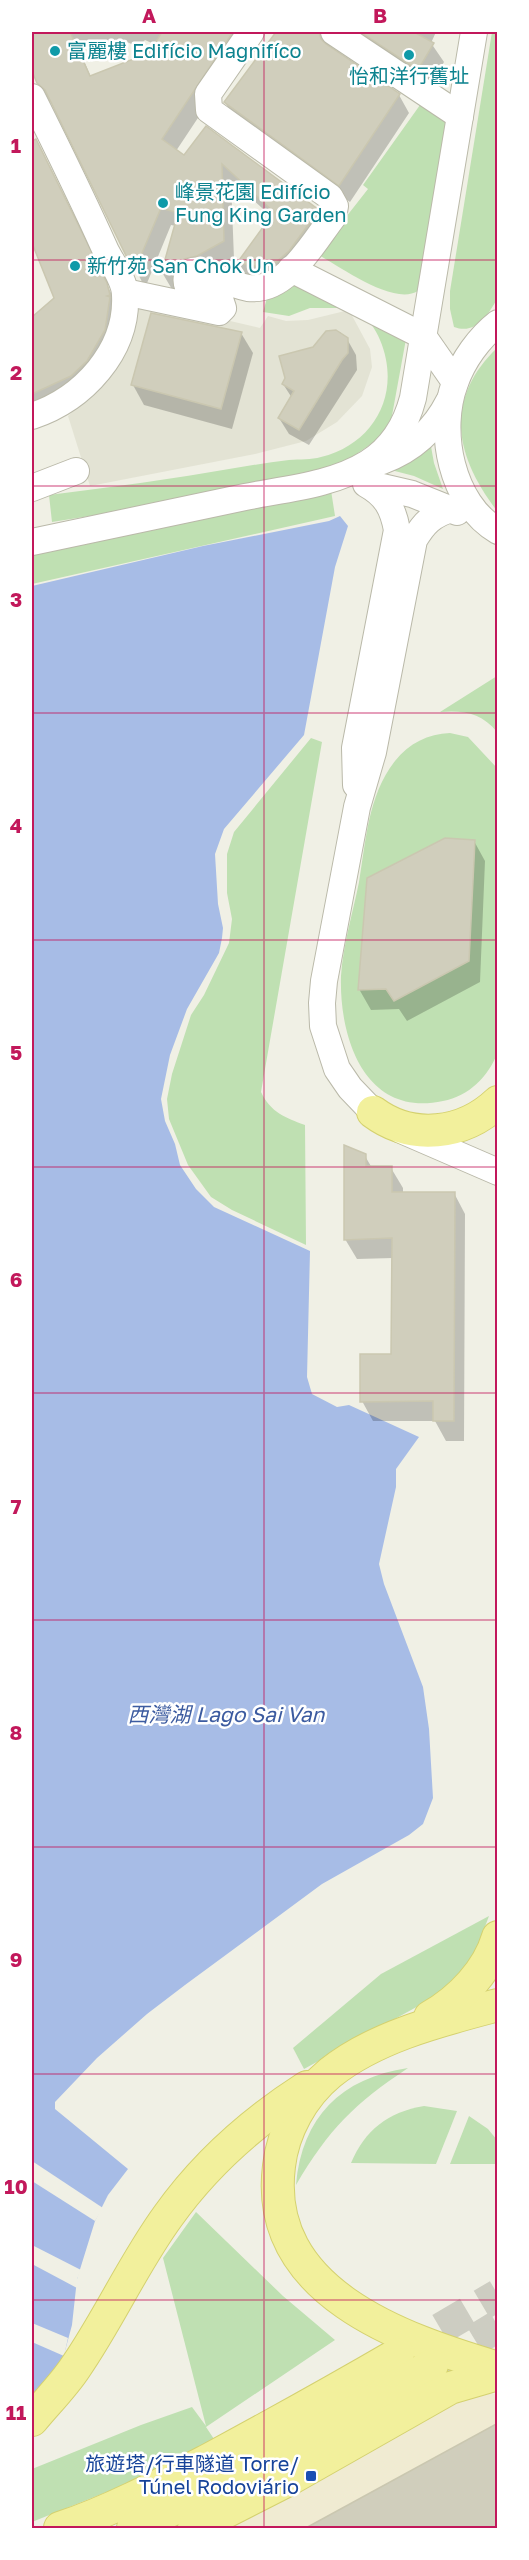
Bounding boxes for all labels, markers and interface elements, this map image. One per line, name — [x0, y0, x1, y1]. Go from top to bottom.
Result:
text: A — [142, 3, 156, 27]
text: B — [373, 3, 387, 27]
place label: 富麗樓 Edifício Magnifíco — [67, 38, 302, 62]
marker: 富麗樓 Edifício Magnifíco — [48, 44, 62, 58]
marker: 怡和洋行舊址 — [402, 48, 416, 62]
place label: 怡和洋行舊址 — [349, 63, 469, 87]
text: 1 — [11, 133, 21, 157]
place label: 峰景花園 Edifício Fung King Garden — [175, 179, 347, 226]
marker: 峰景花園 Edifício Fung King Garden — [156, 196, 170, 210]
place label: 新竹苑 San Chok Un — [87, 253, 275, 277]
marker: 新竹苑 San Chok Un — [68, 259, 82, 273]
text: 2 — [10, 360, 22, 384]
text: 3 — [10, 587, 22, 611]
text: 4 — [10, 813, 22, 837]
text: 5 — [10, 1040, 22, 1064]
text: 6 — [10, 1267, 22, 1291]
text: 7 — [11, 1494, 22, 1518]
water label: 西灣湖 Lago Sai Van — [128, 1701, 325, 1727]
text: 8 — [10, 1720, 22, 1744]
text: 9 — [10, 1947, 22, 1971]
text: 10 — [4, 2174, 28, 2198]
text: 11 — [6, 2400, 26, 2424]
place label: 旅遊塔/行車隧道 Torre/ Túnel Rodoviário — [85, 2451, 299, 2498]
marker: 旅遊塔/行車隧道 Torre/ Túnel Rodoviário — [304, 2469, 318, 2483]

